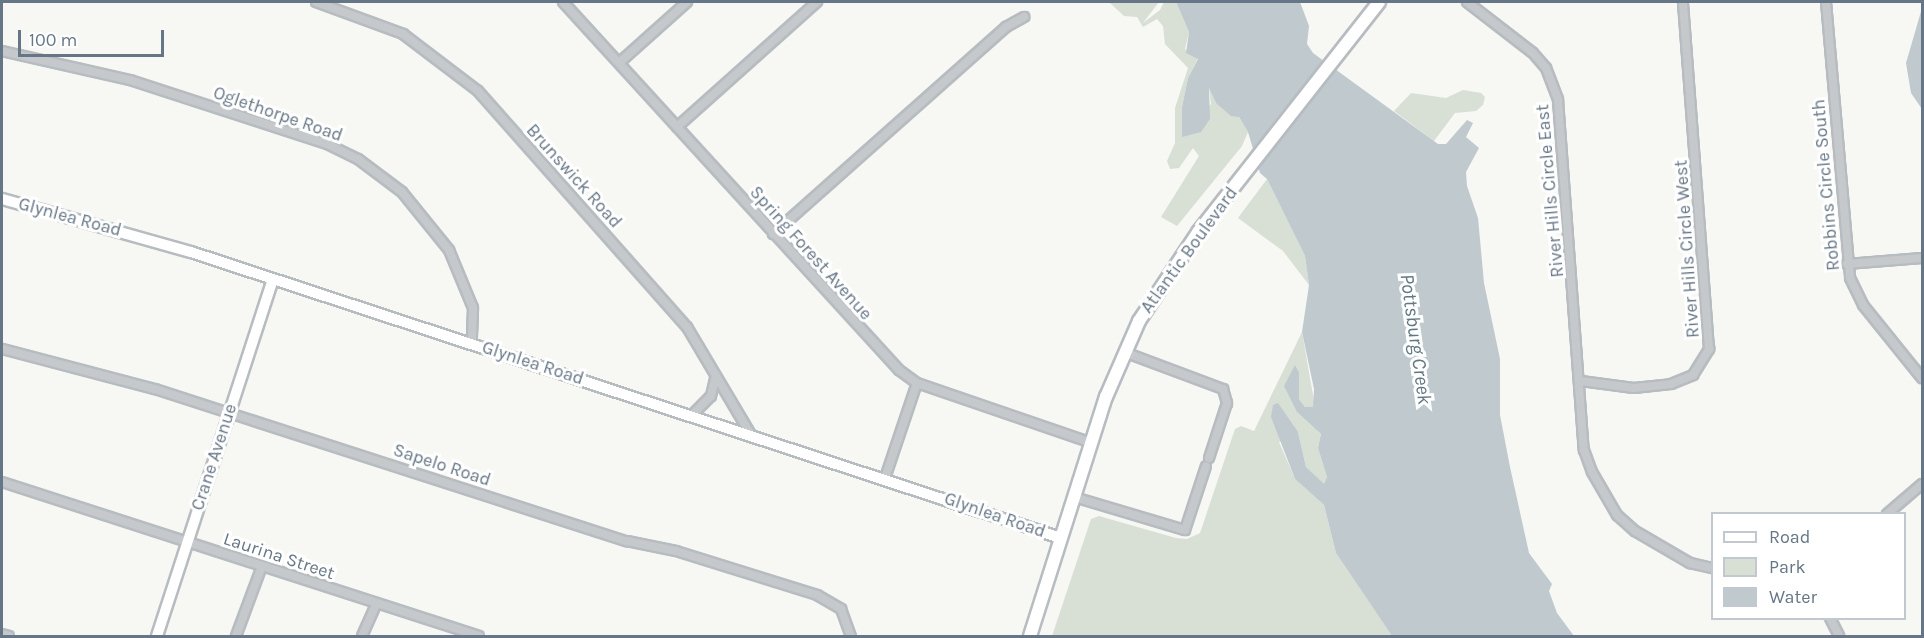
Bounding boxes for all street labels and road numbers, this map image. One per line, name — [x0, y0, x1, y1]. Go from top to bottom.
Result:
street label: Oglethorpe Road — [210, 82, 346, 146]
street label: Robbins Circle South — [1808, 98, 1844, 272]
street label: River Hills Circle East — [1532, 104, 1568, 278]
street label: Brunswick Road — [522, 120, 626, 232]
street label: River Hills Circle West — [1670, 159, 1704, 339]
street label: Spring Forest Avenue — [745, 182, 877, 324]
street label: Atlantic Boulevard — [1136, 183, 1242, 317]
street label: Glynlea Road — [16, 193, 124, 241]
street label: Glynlea Road — [479, 336, 587, 390]
street label: Crane Avenue — [187, 401, 241, 513]
street label: Sapelo Road — [391, 439, 493, 491]
street label: Glynlea Road — [941, 488, 1049, 542]
street label: Laurina Street — [221, 528, 337, 584]

